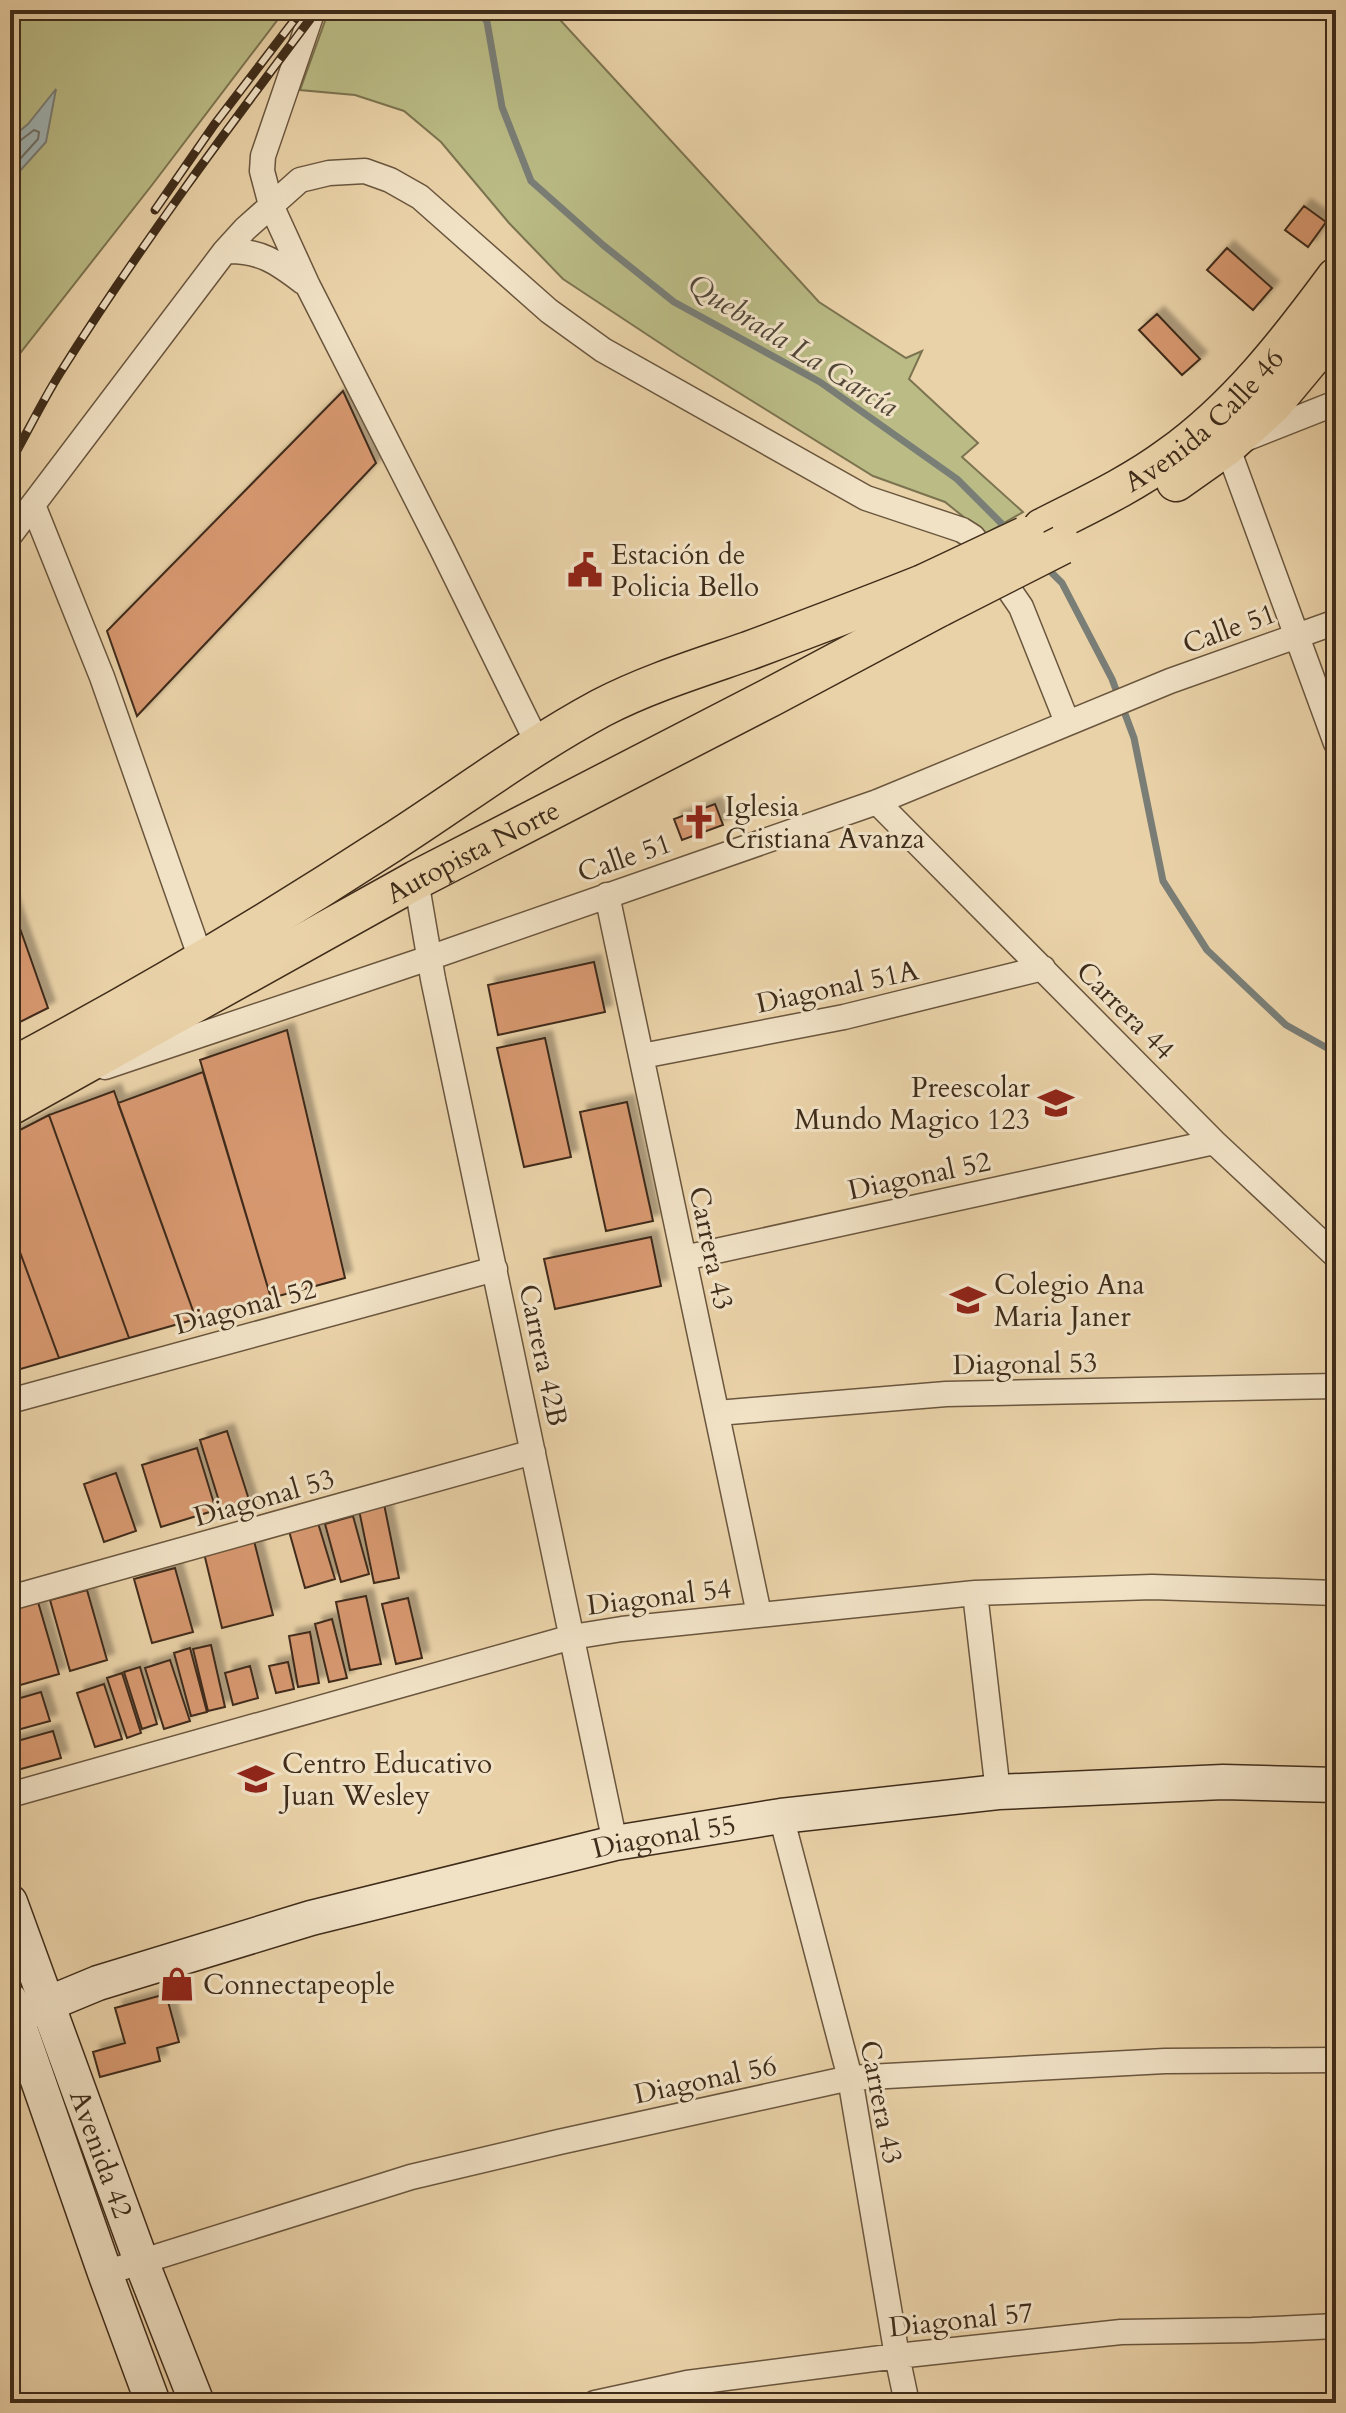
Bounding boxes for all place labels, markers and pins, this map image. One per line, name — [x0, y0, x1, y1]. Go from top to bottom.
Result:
place label: Estación de Policia Bello — [611, 536, 759, 606]
public building icon: Estación de Policia Bello — [566, 551, 604, 589]
place label: Iglesia Cristiana Avanza — [725, 788, 925, 858]
church icon: Iglesia Cristiana Avanza — [680, 803, 718, 841]
place label: Preescolar Mundo Magico 123 — [794, 1069, 1031, 1139]
school or university icon: Preescolar Mundo Magico 123 — [1037, 1084, 1075, 1122]
place label: Colegio Ana Maria Janer — [994, 1266, 1145, 1336]
school or university icon: Colegio Ana Maria Janer — [949, 1281, 987, 1319]
place label: Centro Educativo Juan Wesley — [278, 1745, 492, 1815]
school or university icon: Centro Educativo Juan Wesley — [237, 1760, 275, 1798]
shop icon: Connectapeople — [158, 1965, 196, 2003]
place label: Connectapeople — [203, 1966, 395, 2004]

